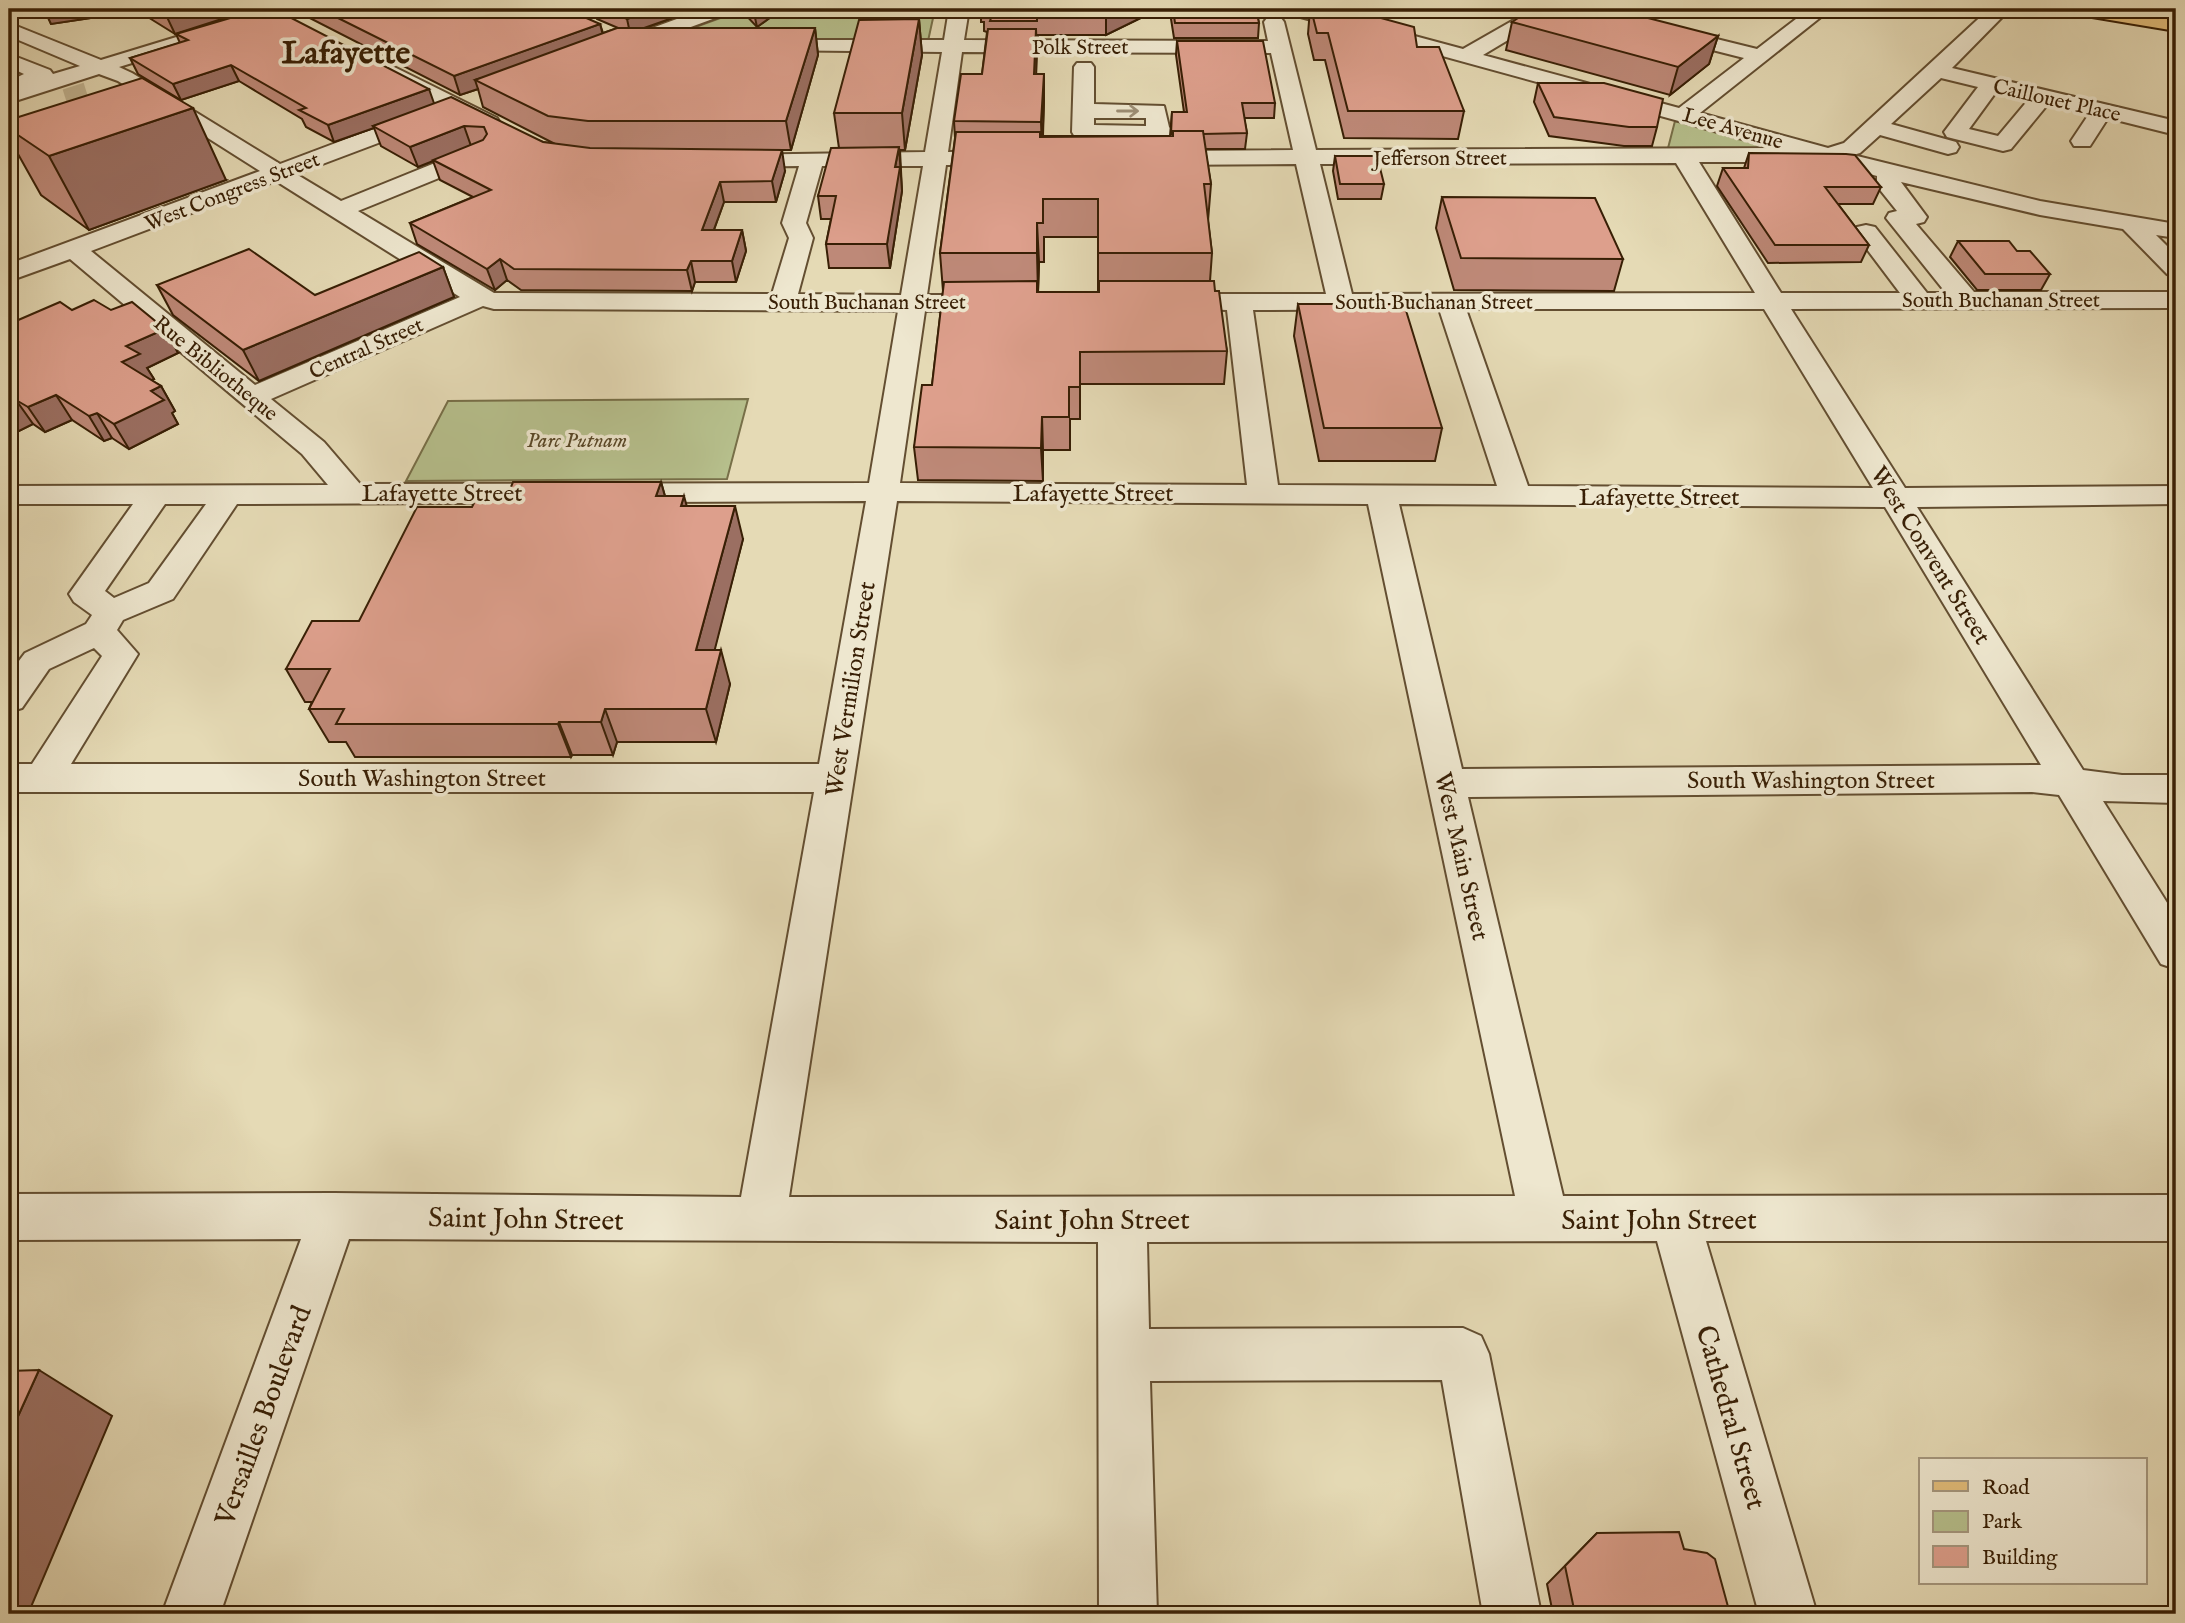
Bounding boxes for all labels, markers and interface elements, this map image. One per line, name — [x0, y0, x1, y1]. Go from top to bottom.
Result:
district label: Lafayette — [282, 34, 411, 75]
street label: Polk Street — [1032, 35, 1128, 62]
street label: Caillouet Place — [1990, 74, 2124, 129]
street label: Lee Avenue — [1679, 102, 1786, 157]
one-way arrow — [1116, 104, 1139, 118]
street label: Jefferson Street — [1371, 146, 1507, 173]
street label: West Congress Street — [141, 147, 324, 238]
street label: South Buchanan Street — [1902, 288, 2100, 315]
street label: South Buchanan Street — [768, 290, 966, 317]
street label: South Buchanan Street — [1335, 290, 1533, 317]
street label: Rue Bibliotheque — [147, 311, 283, 428]
street label: Central Street — [305, 312, 428, 387]
park label: Parc Putnam — [527, 428, 627, 455]
street label: West Convent Street — [1862, 461, 1997, 651]
street label: Lafayette Street — [361, 479, 523, 510]
street label: Lafayette Street — [1012, 479, 1174, 510]
street label: Lafayette Street — [1578, 483, 1740, 514]
street label: West Vermilion Street — [819, 580, 884, 799]
street label: South Washington Street — [298, 764, 546, 795]
street label: South Washington Street — [1687, 766, 1935, 797]
street label: West Main Street — [1426, 769, 1495, 943]
street label: Saint John Street — [428, 1201, 624, 1240]
street label: Saint John Street — [994, 1204, 1190, 1239]
street label: Saint John Street — [1561, 1204, 1757, 1239]
street label: Versailles Boulevard — [208, 1301, 320, 1532]
street label: Cathedral Street — [1687, 1322, 1773, 1514]
legend — [1919, 1458, 2146, 1584]
text: Road — [1982, 1475, 2030, 1502]
text: Park — [1982, 1509, 2023, 1536]
text: Building — [1982, 1545, 2058, 1572]

